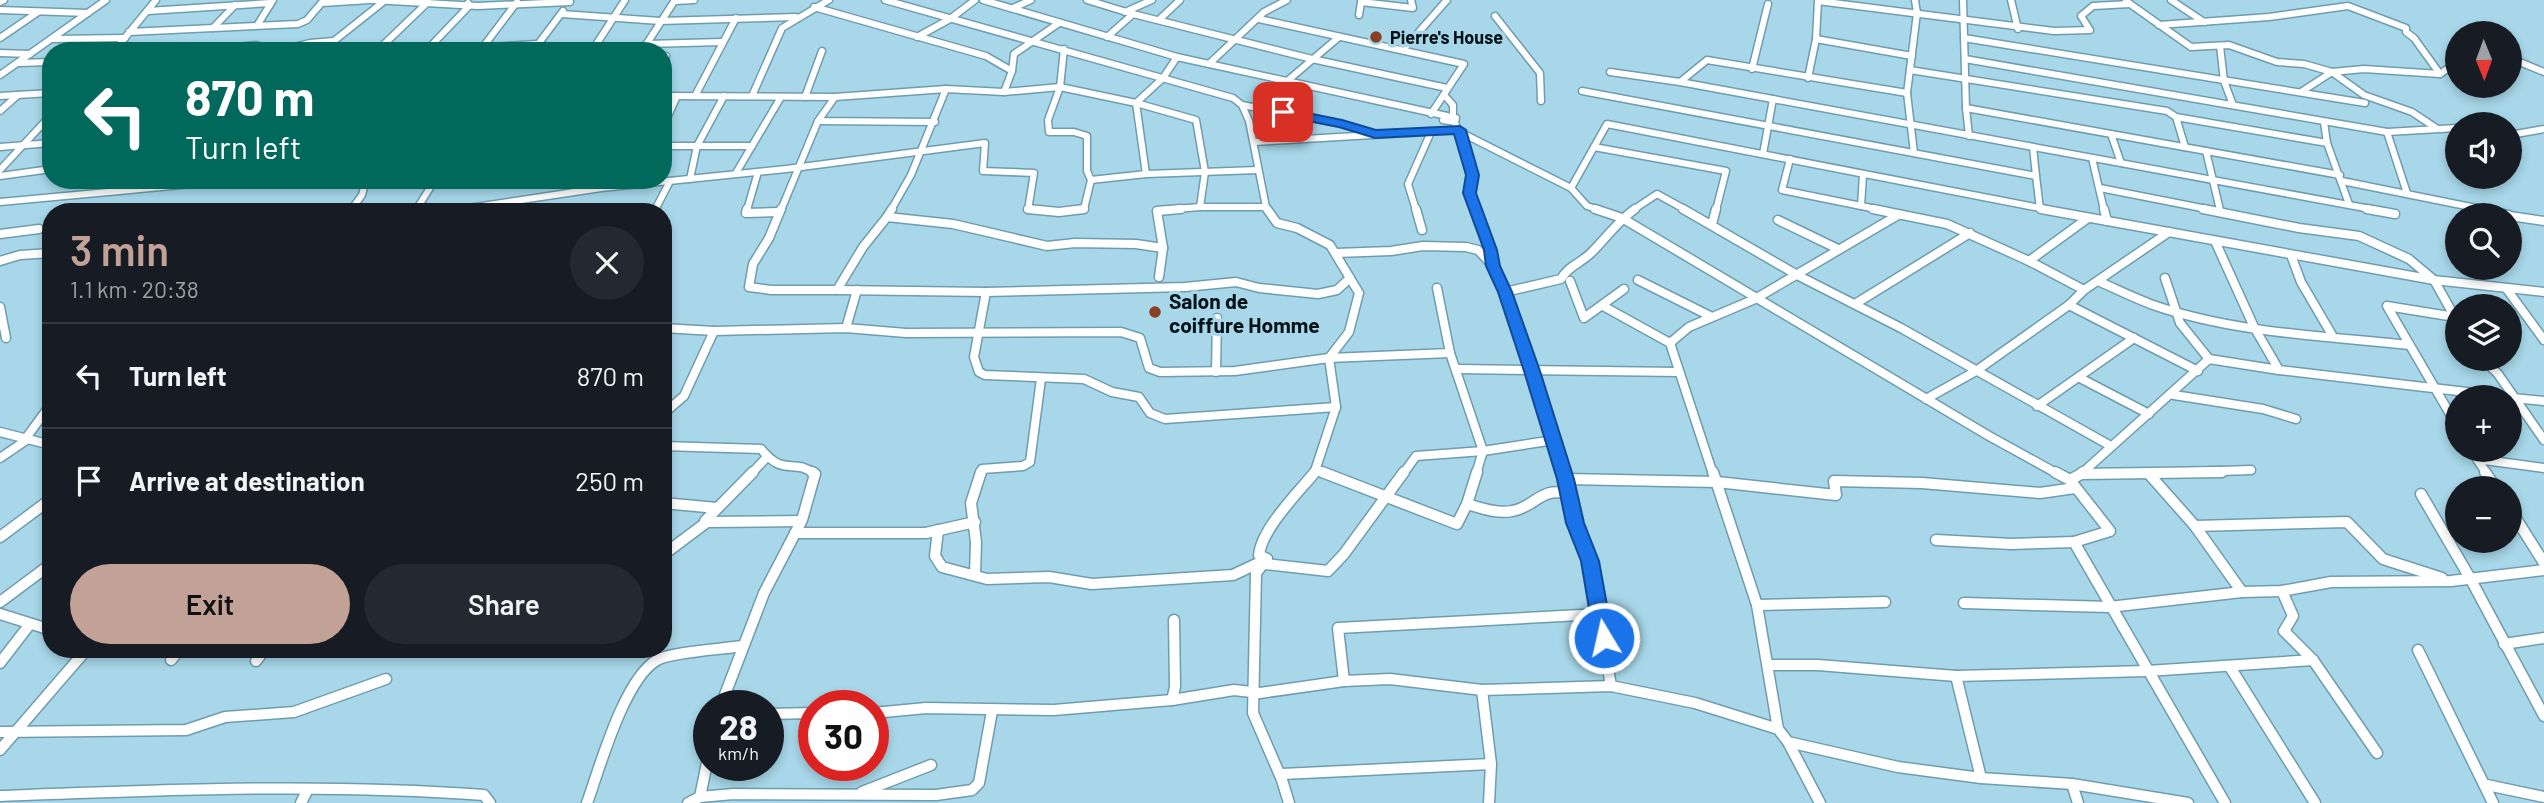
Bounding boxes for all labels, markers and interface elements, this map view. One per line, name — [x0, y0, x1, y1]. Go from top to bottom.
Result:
north arrow — [2445, 21, 2522, 98]
map controls — [2445, 21, 2522, 553]
place label: Pierre's House — [1390, 26, 1503, 48]
marker: Pierre's House — [1368, 29, 1384, 45]
text: 870 m — [185, 67, 314, 126]
icon: left — [70, 70, 161, 161]
pin — [1253, 82, 1313, 142]
icon: arrive — [1264, 93, 1302, 131]
button: sound — [2445, 112, 2522, 189]
text: Turn left — [185, 127, 302, 165]
button: search — [2445, 203, 2522, 280]
text: 3 min — [70, 224, 169, 274]
button: close — [570, 226, 644, 300]
text: 1.1 km · 20:38 — [70, 275, 199, 303]
place label: Salon de coiffure Homme — [1169, 288, 1320, 337]
button: layers — [2445, 294, 2522, 371]
marker: Salon de coiffure Homme — [1147, 304, 1163, 320]
icon: left — [70, 357, 108, 395]
text: Turn left — [129, 360, 227, 391]
text: 870 m — [577, 360, 644, 391]
button: + — [2445, 385, 2522, 462]
icon: arrive — [70, 462, 108, 500]
text: Arrive at destination — [129, 465, 365, 496]
text: 250 m — [575, 465, 644, 496]
button: − — [2445, 476, 2522, 553]
button: Exit — [70, 564, 350, 644]
button: Share — [364, 564, 644, 644]
position arrow — [1567, 601, 1641, 675]
speed limit sign: 30 — [798, 690, 889, 781]
text: 28 — [719, 705, 758, 747]
text: km/h — [718, 742, 759, 764]

